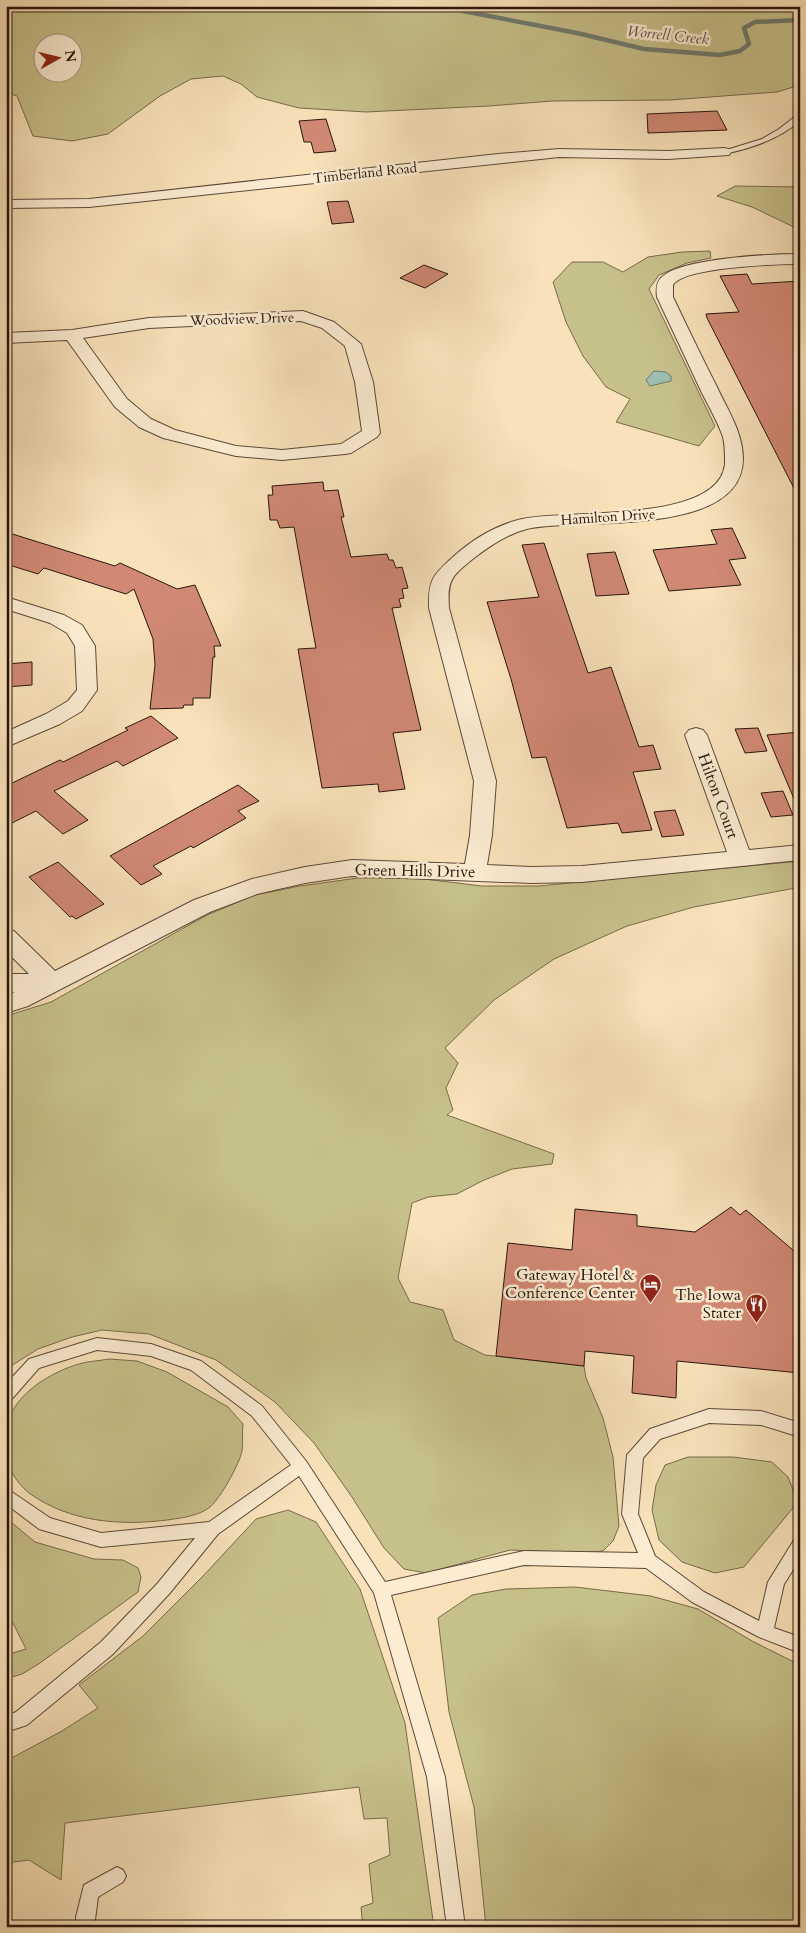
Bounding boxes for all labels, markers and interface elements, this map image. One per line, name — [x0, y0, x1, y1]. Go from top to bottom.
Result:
water label: Worrell Creek — [626, 21, 711, 49]
north arrow — [32, 32, 82, 82]
text: N — [60, 49, 81, 64]
street label: Timberland Road — [312, 158, 419, 188]
street label: Woodview Drive — [189, 308, 294, 330]
street label: Hamilton Drive — [560, 504, 656, 530]
street label: Hilton Court — [692, 750, 744, 842]
street label: Green Hills Drive — [354, 859, 476, 883]
place label: Gateway Hotel & Conference Center — [505, 1264, 635, 1304]
hotel icon: Gateway Hotel & Conference Center — [639, 1272, 663, 1303]
place label: The Iowa Stater — [675, 1284, 741, 1324]
restaurant icon: The Iowa Stater — [745, 1292, 769, 1323]

